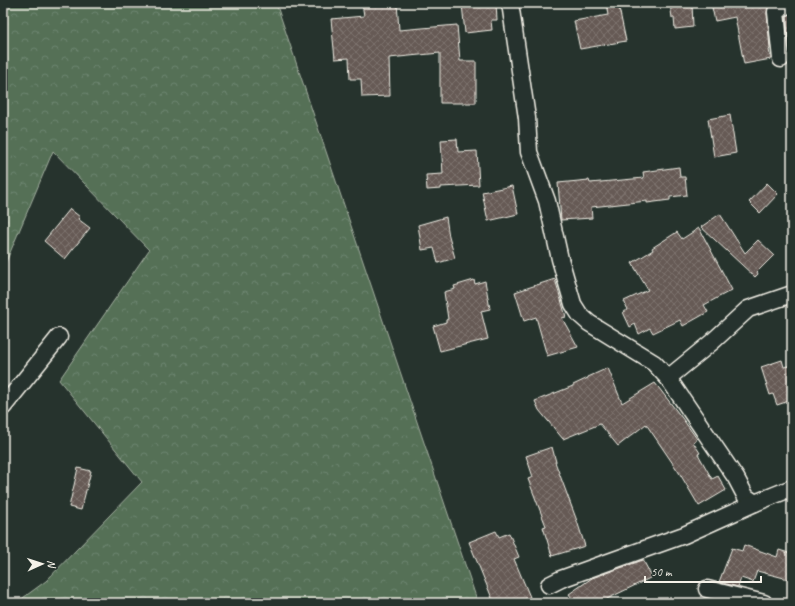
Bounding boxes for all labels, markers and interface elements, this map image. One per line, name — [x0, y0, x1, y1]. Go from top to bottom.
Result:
north arrow — [22, 544, 62, 584]
scale bar — [645, 558, 761, 584]
text: N — [45, 560, 59, 569]
text: 50 m — [651, 564, 673, 580]

